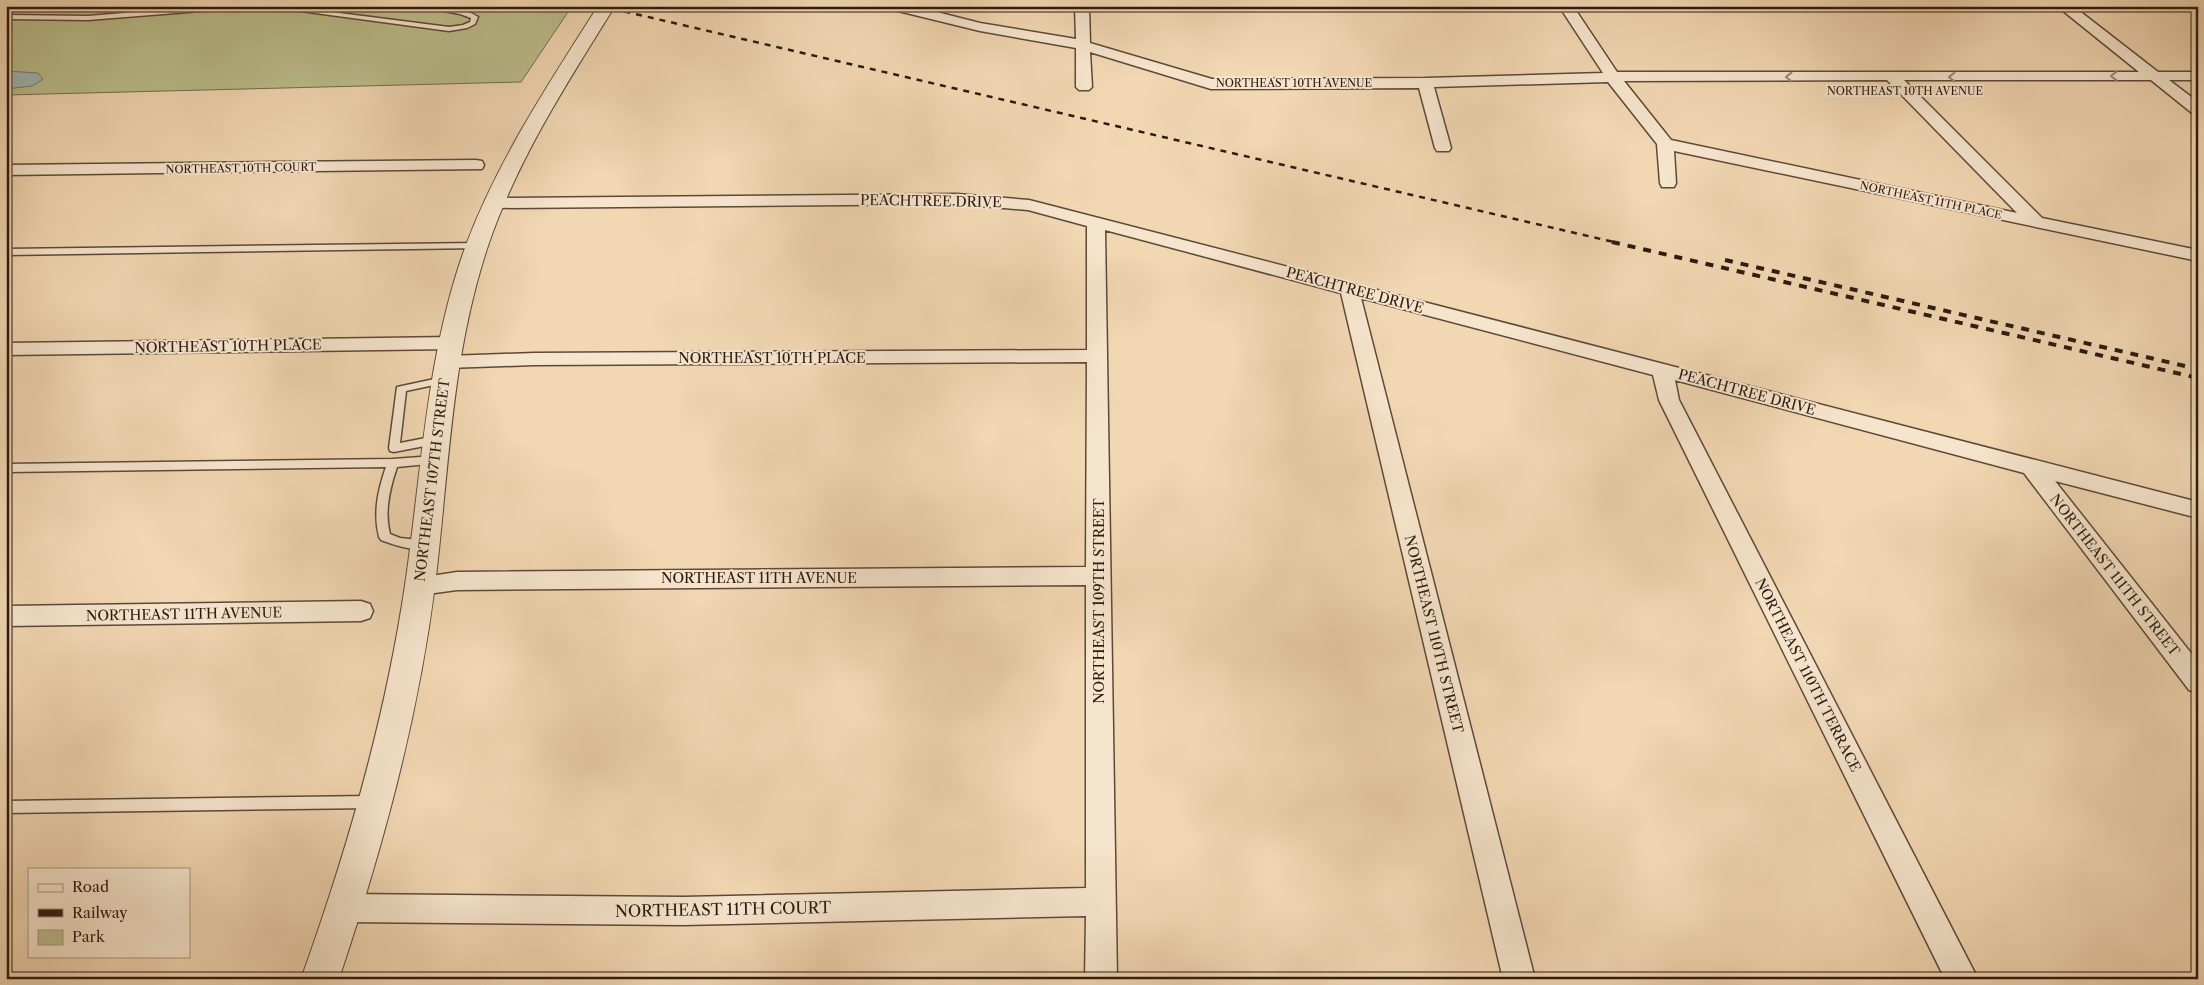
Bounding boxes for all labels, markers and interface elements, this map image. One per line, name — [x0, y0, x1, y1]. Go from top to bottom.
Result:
one-way arrow — [1785, 71, 1793, 82]
one-way arrow — [2110, 71, 2118, 81]
one-way arrow — [1947, 72, 1955, 82]
street label: NORTHEAST 10TH AVENUE — [1216, 76, 1373, 90]
street label: NORTHEAST 10TH AVENUE — [1827, 84, 1984, 98]
street label: NORTHEAST 10TH COURT — [165, 160, 317, 176]
street label: NORTHEAST 11TH PLACE — [1859, 178, 2004, 222]
street label: PEACHTREE DRIVE — [860, 191, 1002, 211]
street label: PEACHTREE DRIVE — [1284, 263, 1426, 317]
street label: NORTHEAST 10TH PLACE — [134, 335, 322, 357]
street label: NORTHEAST 10TH PLACE — [678, 349, 866, 367]
street label: PEACHTREE DRIVE — [1676, 365, 1818, 419]
street label: NORTHEAST 107TH STREET — [411, 377, 453, 583]
street label: NORTHEAST 111TH STREET — [2046, 490, 2184, 660]
street label: NORTHEAST 109TH STREET — [1090, 498, 1108, 704]
street label: NORTHEAST 110TH STREET — [1401, 533, 1467, 735]
street label: NORTHEAST 11TH AVENUE — [661, 569, 857, 587]
street label: NORTHEAST 110TH TERRACE — [1751, 575, 1865, 775]
street label: NORTHEAST 11TH AVENUE — [86, 603, 282, 625]
legend — [28, 868, 190, 958]
text: Road — [72, 877, 109, 896]
street label: NORTHEAST 11TH COURT — [615, 897, 831, 921]
text: Railway — [72, 903, 128, 922]
text: Park — [72, 927, 106, 946]

